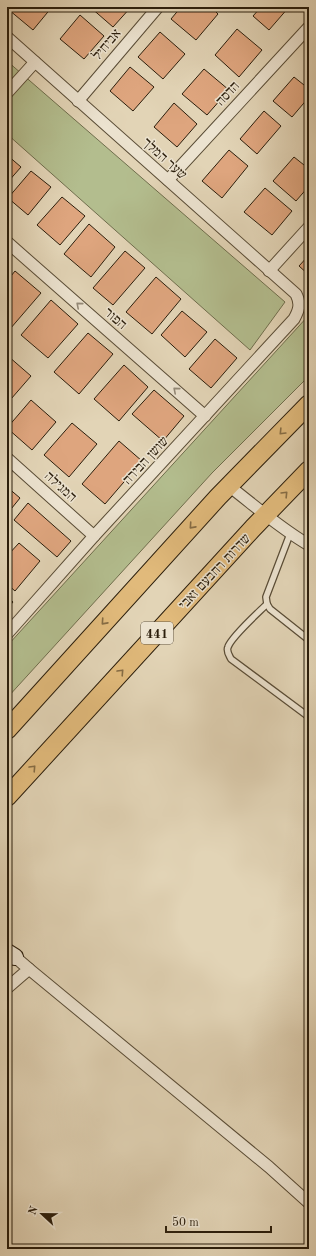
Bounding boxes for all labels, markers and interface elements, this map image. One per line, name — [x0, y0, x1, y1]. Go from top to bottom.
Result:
street label: אביחיל — [89, 26, 124, 63]
street label: הדסה — [213, 79, 242, 109]
street label: שער המלך — [139, 135, 190, 182]
one-way arrow — [76, 302, 83, 309]
street label: הפור — [101, 305, 129, 332]
one-way arrow — [173, 388, 181, 395]
one-way arrow — [279, 427, 287, 435]
street label: שושן הבירה — [120, 434, 172, 487]
street label: המגילה — [42, 468, 80, 505]
one-way arrow — [281, 491, 288, 499]
one-way arrow — [189, 521, 197, 529]
street label: שדרות רחבעם זאבי — [176, 531, 253, 612]
one-way arrow — [102, 618, 109, 625]
road number: 441 — [141, 622, 173, 644]
one-way arrow — [117, 669, 124, 677]
one-way arrow — [29, 765, 36, 773]
north arrow — [22, 1194, 62, 1234]
text: N — [27, 1204, 41, 1217]
scale bar — [166, 1208, 271, 1234]
text: 50 m — [172, 1216, 199, 1229]

